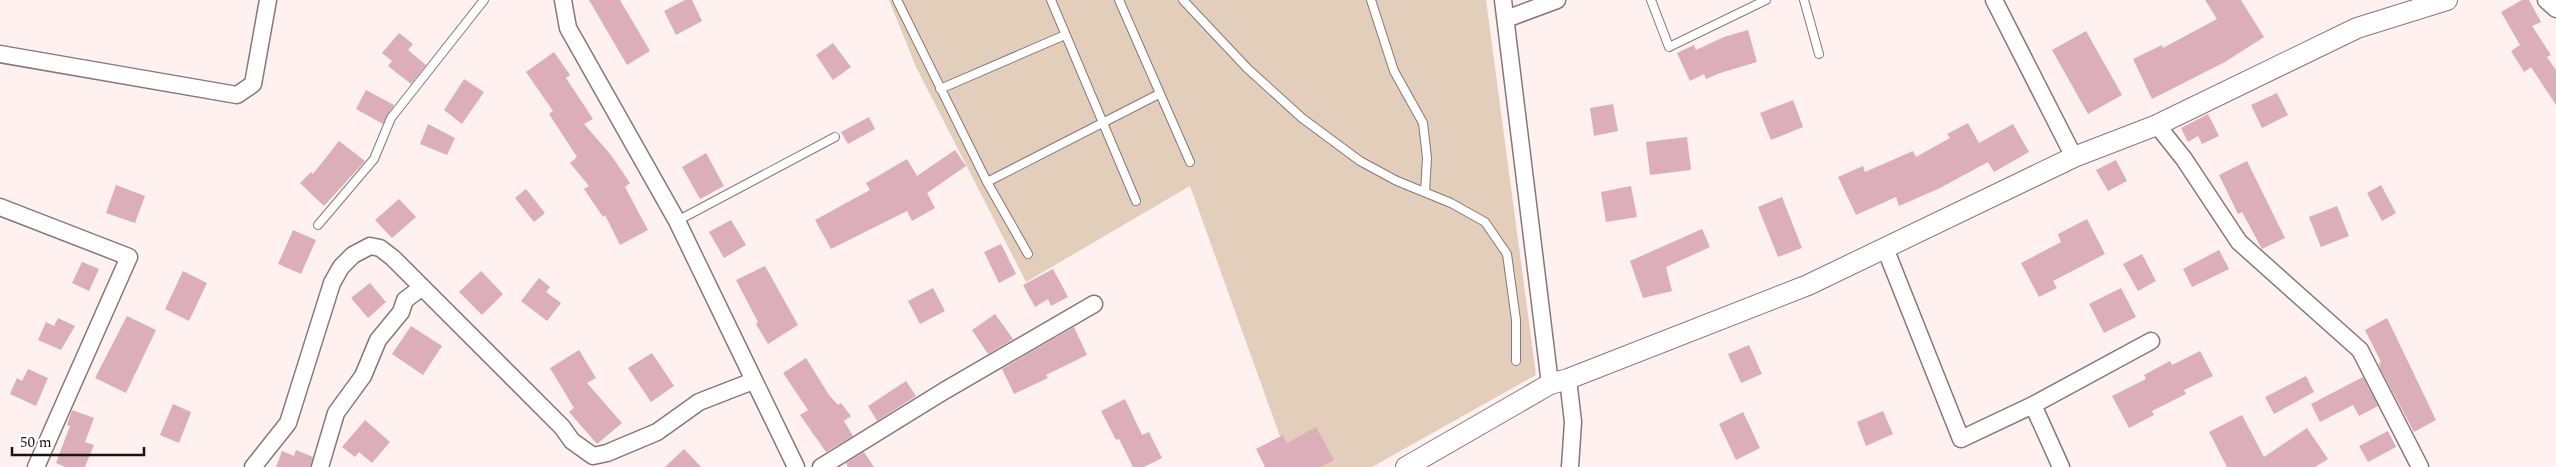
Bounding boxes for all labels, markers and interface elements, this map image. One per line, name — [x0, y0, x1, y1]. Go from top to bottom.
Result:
scale bar — [12, 424, 145, 456]
text: 50 m — [20, 431, 52, 454]

